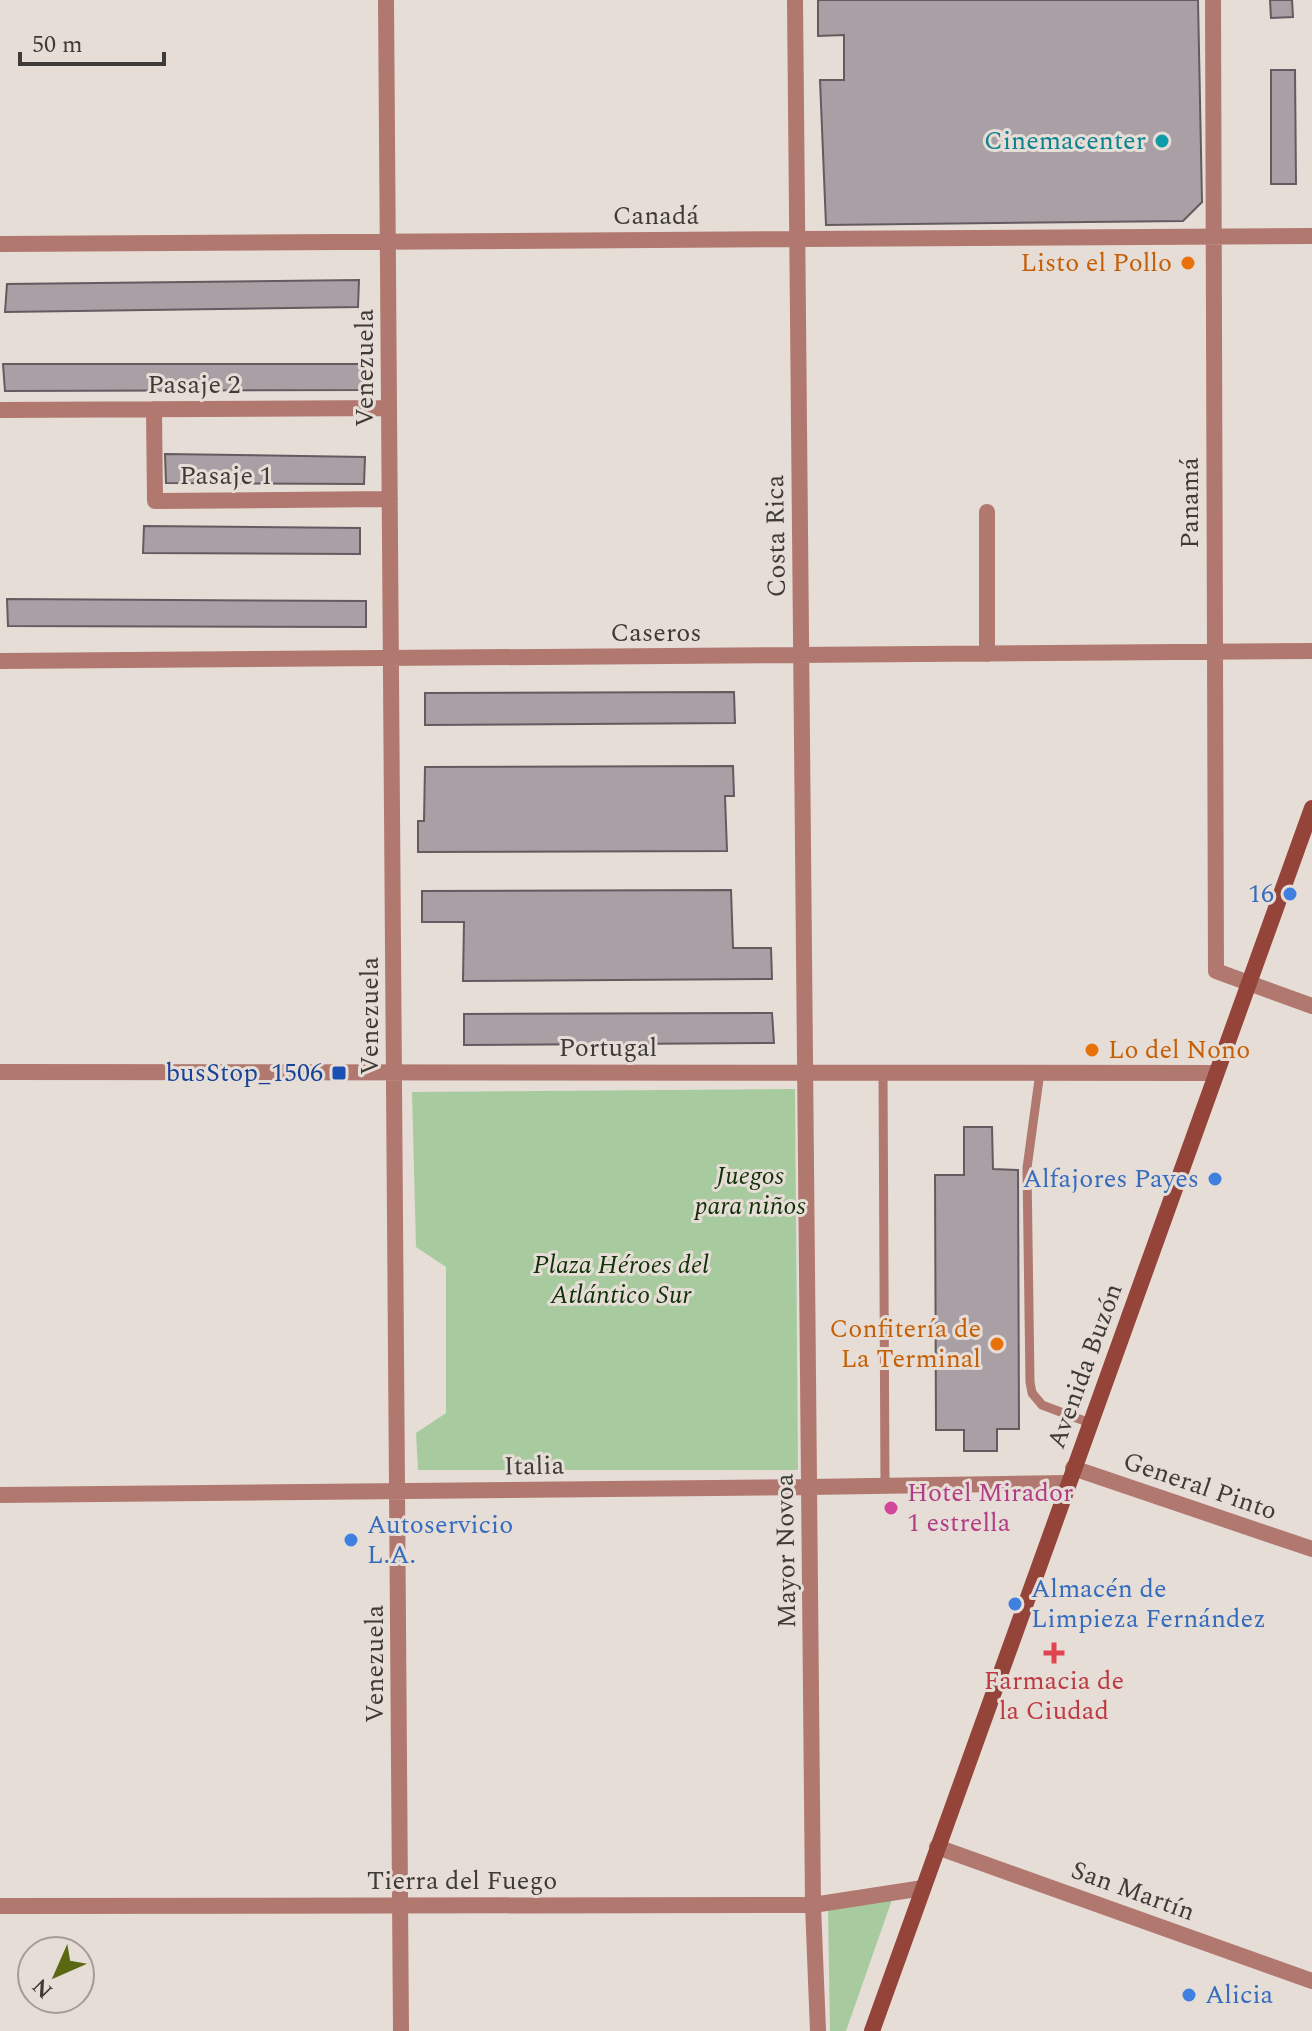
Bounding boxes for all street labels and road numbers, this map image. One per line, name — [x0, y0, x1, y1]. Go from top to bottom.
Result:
street label: Canadá — [613, 196, 700, 236]
street label: Venezuela — [345, 309, 385, 427]
street label: Pasaje 2 — [148, 365, 240, 405]
street label: Pasaje 1 — [180, 456, 272, 496]
street label: Panamá — [1170, 457, 1210, 549]
street label: Costa Rica — [755, 474, 797, 598]
street label: Caseros — [610, 613, 702, 653]
street label: Venezuela — [350, 957, 390, 1075]
street label: Portugal — [559, 1028, 657, 1068]
street label: Avenida Buzón — [1037, 1278, 1133, 1454]
street label: General Pinto — [1118, 1441, 1282, 1531]
street label: Italia — [503, 1445, 565, 1487]
street label: Mayor Novoa — [765, 1473, 807, 1629]
street label: Venezuela — [355, 1605, 395, 1723]
street label: San Martín — [1065, 1850, 1201, 1932]
street label: Tierra del Fuego — [367, 1861, 557, 1901]

